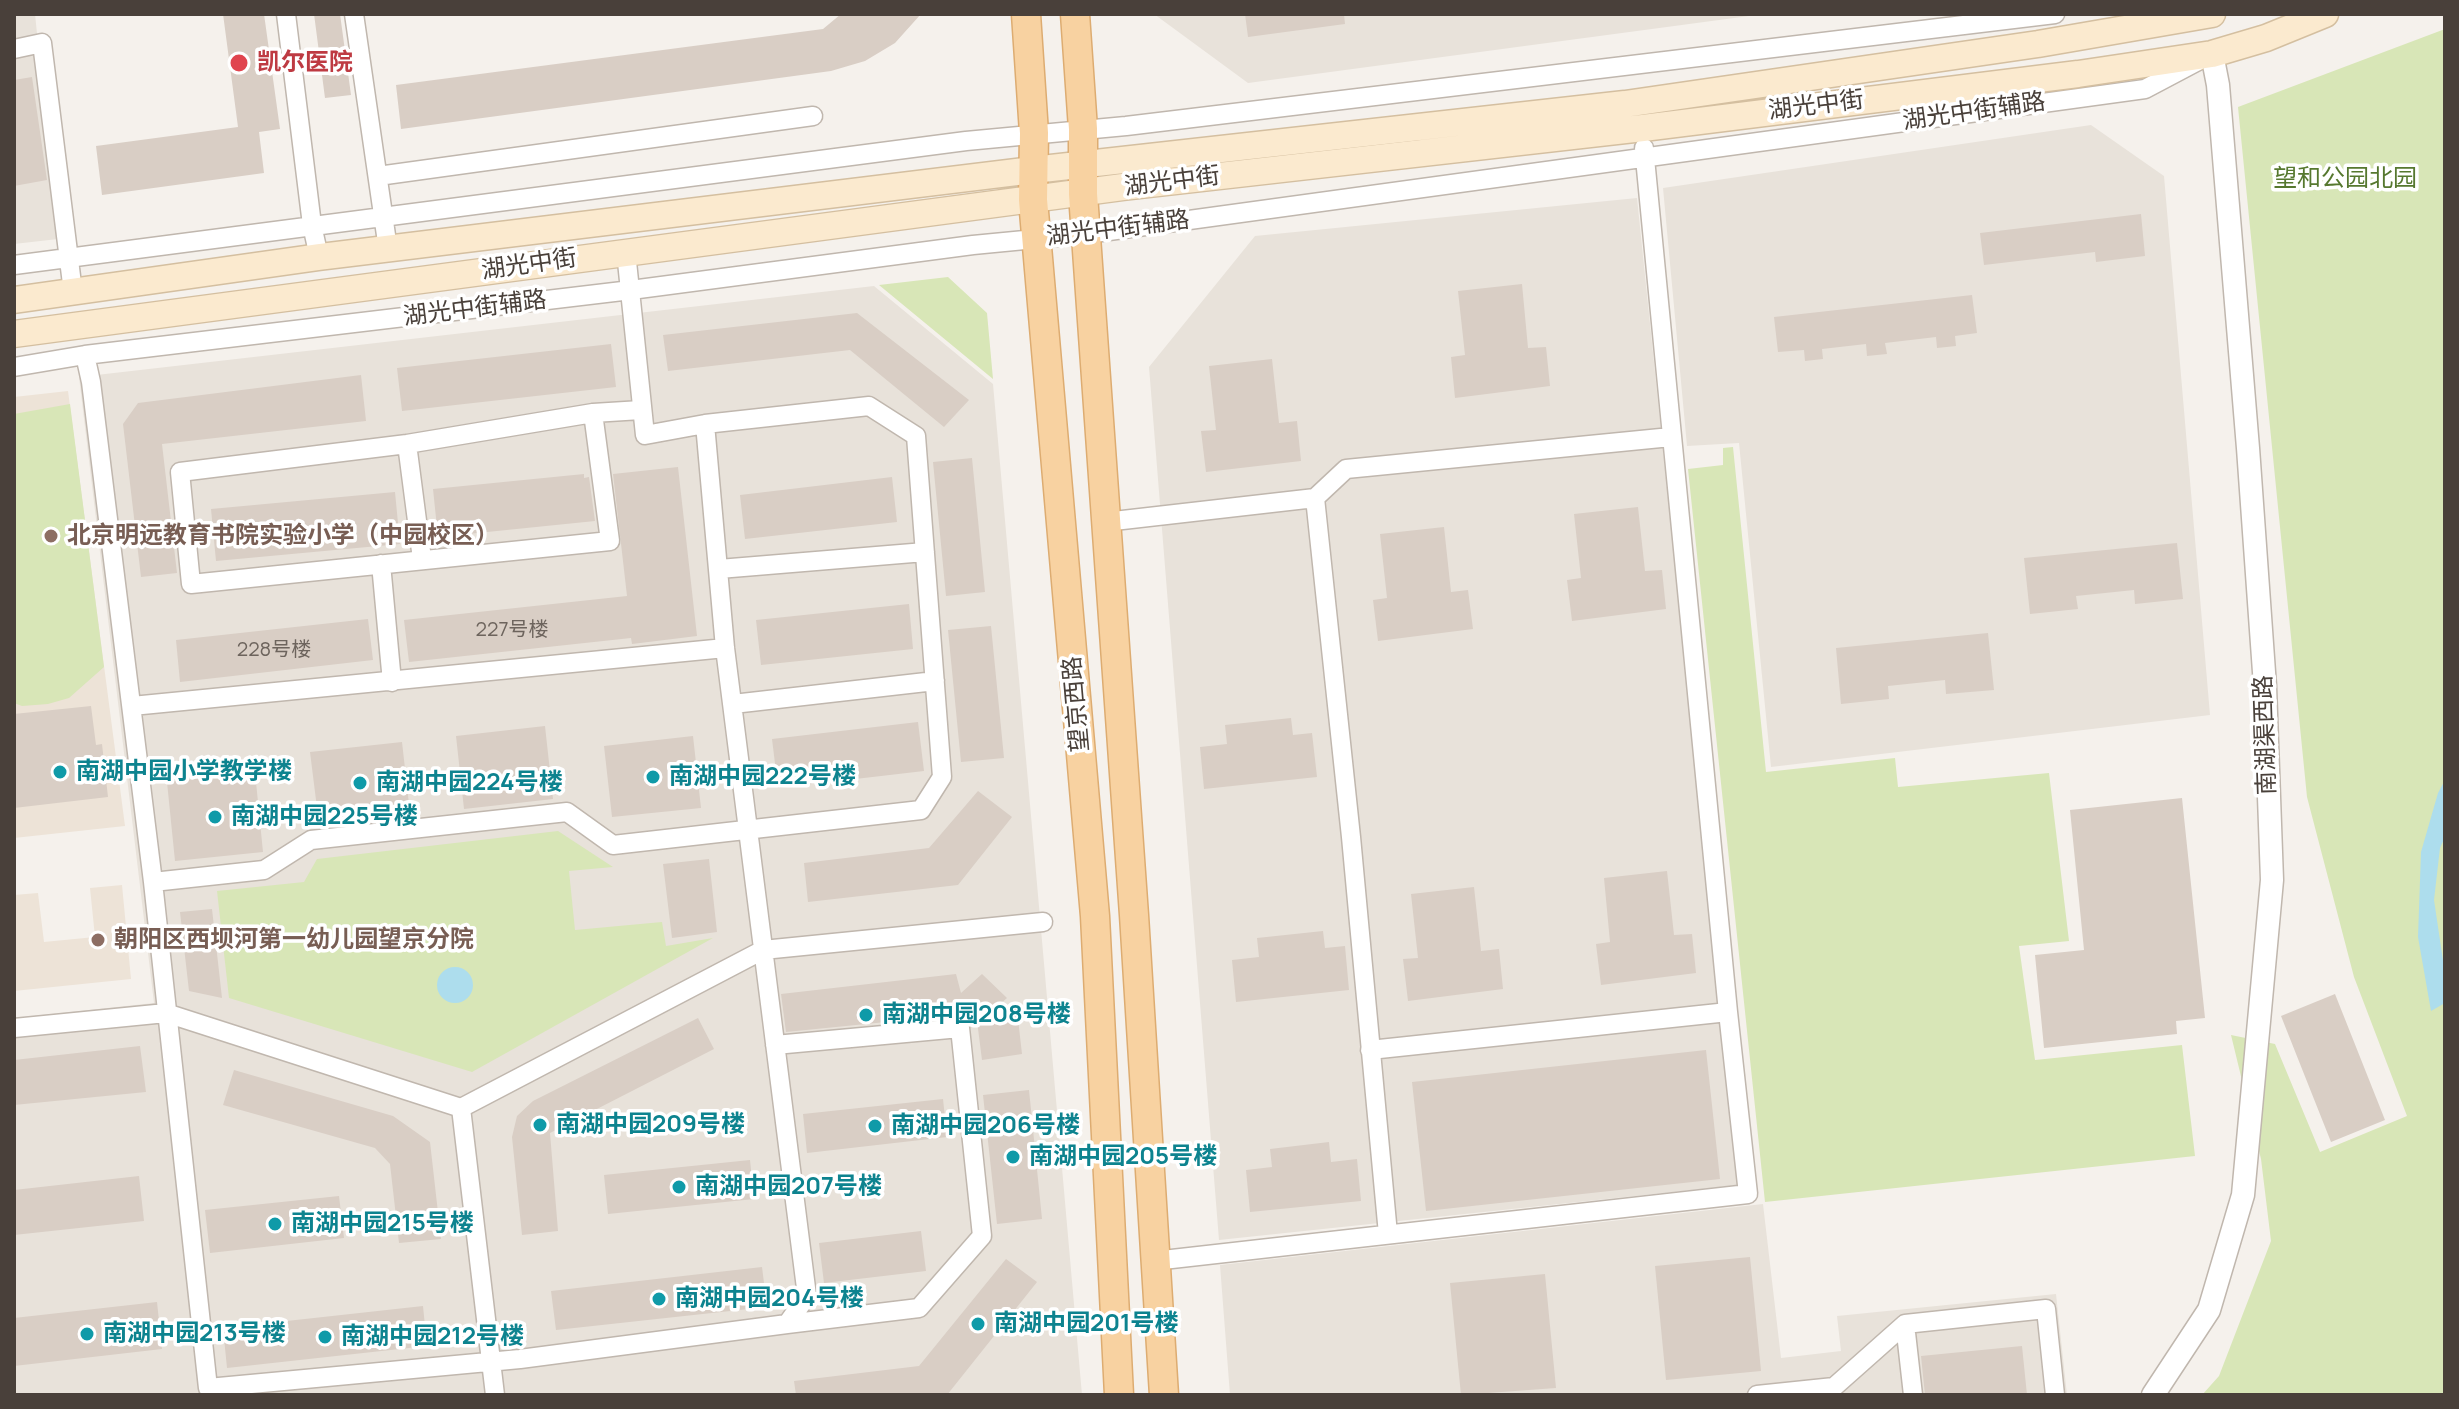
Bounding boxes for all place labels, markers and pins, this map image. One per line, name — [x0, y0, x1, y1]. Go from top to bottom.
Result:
place label: 凯尔医院 — [257, 49, 353, 77]
marker: 凯尔医院 — [228, 52, 250, 74]
place label: 北京明远教育书院实验小学（中园校区） — [67, 522, 499, 550]
marker: 北京明远教育书院实验小学（中园校区） — [42, 527, 60, 545]
place label: 南湖中园小学教学楼 — [76, 758, 292, 786]
marker: 南湖中园小学教学楼 — [51, 763, 69, 781]
place label: 南湖中园222号楼 — [669, 763, 856, 791]
marker: 南湖中园222号楼 — [644, 768, 662, 786]
place label: 南湖中园224号楼 — [376, 769, 563, 797]
marker: 南湖中园224号楼 — [351, 774, 369, 792]
place label: 南湖中园225号楼 — [231, 803, 418, 831]
marker: 南湖中园225号楼 — [206, 808, 224, 826]
place label: 朝阳区西坝河第一幼儿园望京分院 — [114, 926, 474, 954]
marker: 朝阳区西坝河第一幼儿园望京分院 — [89, 931, 107, 949]
place label: 南湖中园208号楼 — [882, 1001, 1071, 1029]
marker: 南湖中园208号楼 — [857, 1006, 875, 1024]
place label: 南湖中园209号楼 — [556, 1111, 745, 1139]
place label: 南湖中园206号楼 — [891, 1112, 1080, 1140]
marker: 南湖中园209号楼 — [531, 1116, 549, 1134]
marker: 南湖中园206号楼 — [866, 1117, 884, 1135]
place label: 南湖中园205号楼 — [1029, 1143, 1217, 1171]
marker: 南湖中园205号楼 — [1004, 1148, 1022, 1166]
place label: 南湖中园207号楼 — [695, 1173, 882, 1201]
marker: 南湖中园207号楼 — [670, 1178, 688, 1196]
place label: 南湖中园215号楼 — [291, 1210, 474, 1238]
marker: 南湖中园215号楼 — [266, 1215, 284, 1233]
place label: 南湖中园204号楼 — [675, 1285, 864, 1313]
marker: 南湖中园204号楼 — [650, 1290, 668, 1308]
place label: 南湖中园201号楼 — [994, 1310, 1179, 1338]
marker: 南湖中园201号楼 — [969, 1315, 987, 1333]
place label: 南湖中园213号楼 — [103, 1320, 286, 1348]
place label: 南湖中园212号楼 — [341, 1323, 524, 1351]
marker: 南湖中园213号楼 — [78, 1325, 96, 1343]
marker: 南湖中园212号楼 — [316, 1328, 334, 1346]

